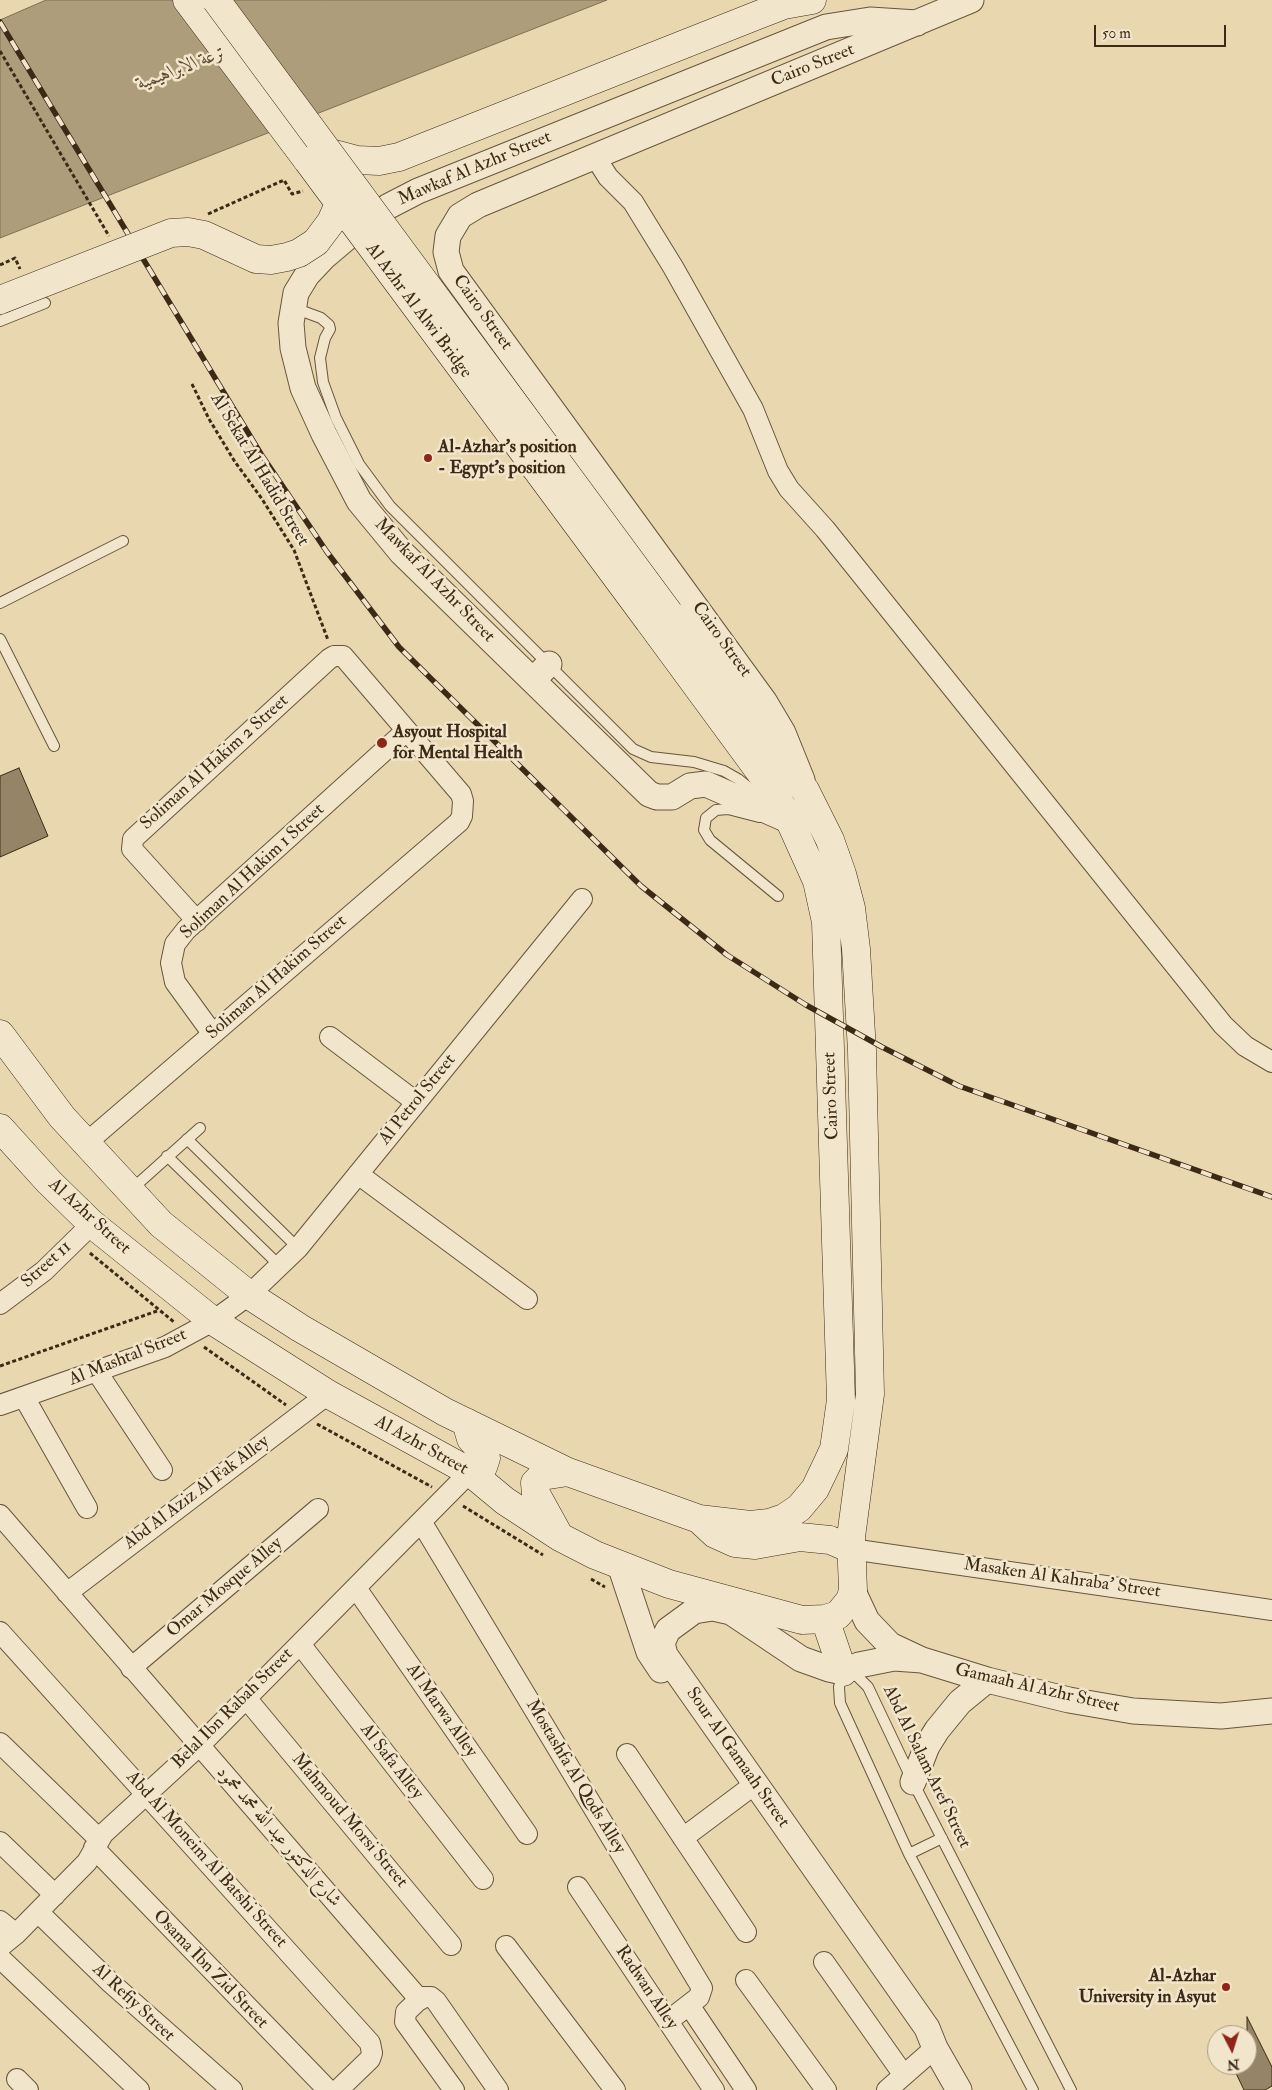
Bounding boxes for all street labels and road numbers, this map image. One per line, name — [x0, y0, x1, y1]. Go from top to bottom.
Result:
street label: Cairo Street — [768, 40, 858, 92]
street label: Mawkaf Al Azhr Street — [395, 127, 555, 211]
street label: Al Azhr Al Alwi Bridge — [360, 239, 476, 383]
street label: Cairo Street — [447, 271, 517, 355]
street label: Al Sekat Al Hadid Street — [205, 390, 313, 550]
street label: Mawkaf Al Azhr Street — [369, 514, 499, 648]
street label: Cairo Street — [686, 598, 756, 682]
street label: Soliman Al Hakim 2 Street — [136, 691, 294, 835]
street label: Soliman Al Hakim 1 Street — [176, 800, 330, 944]
street label: Soliman Al Hakim Street — [202, 911, 352, 1045]
street label: Al Petrol Street — [375, 1050, 461, 1150]
street label: Cairo Street — [820, 1052, 844, 1140]
street label: Al Azhr Street — [43, 1174, 135, 1260]
street label: Street 11 — [17, 1237, 77, 1293]
street label: Al Mashtal Street — [66, 1325, 190, 1391]
street label: Al Azhr Street — [371, 1412, 471, 1480]
street label: Abd Al Aziz Al Fak Alley — [120, 1431, 274, 1555]
street label: Omar Mosque Alley — [163, 1533, 287, 1643]
street label: Masaken Al Kahraba' Street — [962, 1554, 1162, 1604]
street label: Belal Ibn Rabah Street — [168, 1644, 298, 1774]
street label: Al Marwa Alley — [401, 1660, 481, 1762]
street label: Gamaah Al Azhr Street — [953, 1660, 1121, 1718]
street label: Abd Al Salam Aref Street — [877, 1682, 975, 1852]
street label: Sour Al Gamaah Street — [680, 1684, 794, 1832]
street label: Mostashfa Al Qods Alley — [520, 1696, 630, 1858]
street label: Al Safa Alley — [355, 1720, 427, 1804]
street label: Mahmoud Morsi Street — [286, 1749, 412, 1893]
street label: شارع الدكتور عبد الله محمد محمود — [211, 1762, 345, 1912]
street label: Abd Al Moneim Al Batshi Street — [121, 1767, 291, 1953]
street label: Osama Ibn Zid Street — [148, 1906, 272, 2034]
street label: Radwan Alley — [610, 1942, 682, 2034]
street label: Al Refiy Street — [87, 1959, 179, 2047]

